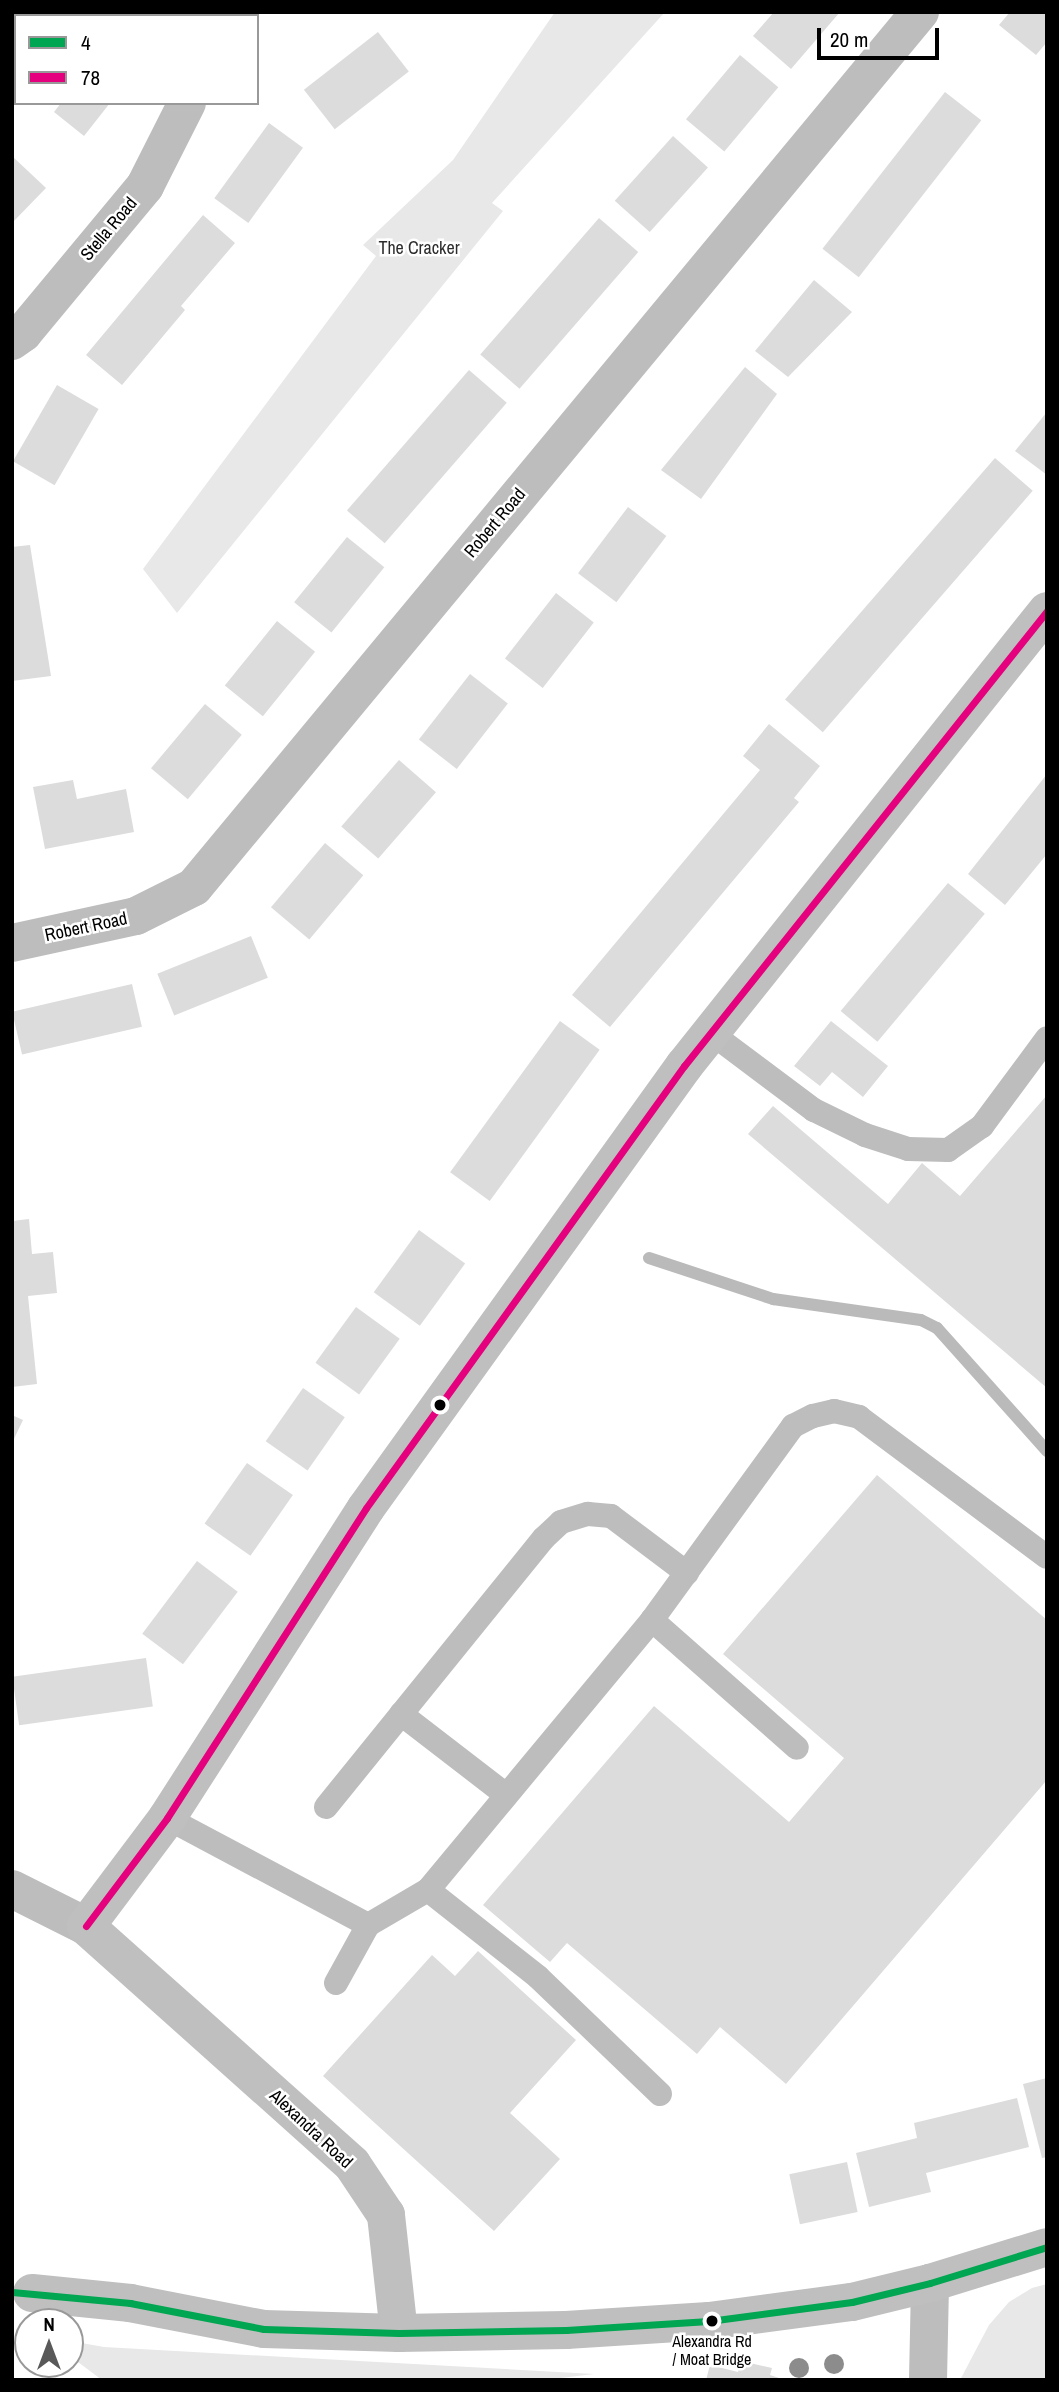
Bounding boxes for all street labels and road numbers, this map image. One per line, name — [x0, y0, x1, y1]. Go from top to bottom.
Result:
street label: Stella Road — [76, 193, 142, 265]
street label: Robert Road — [460, 484, 530, 562]
street label: Robert Road — [43, 908, 129, 946]
street label: Alexandra Road — [265, 2085, 357, 2173]

